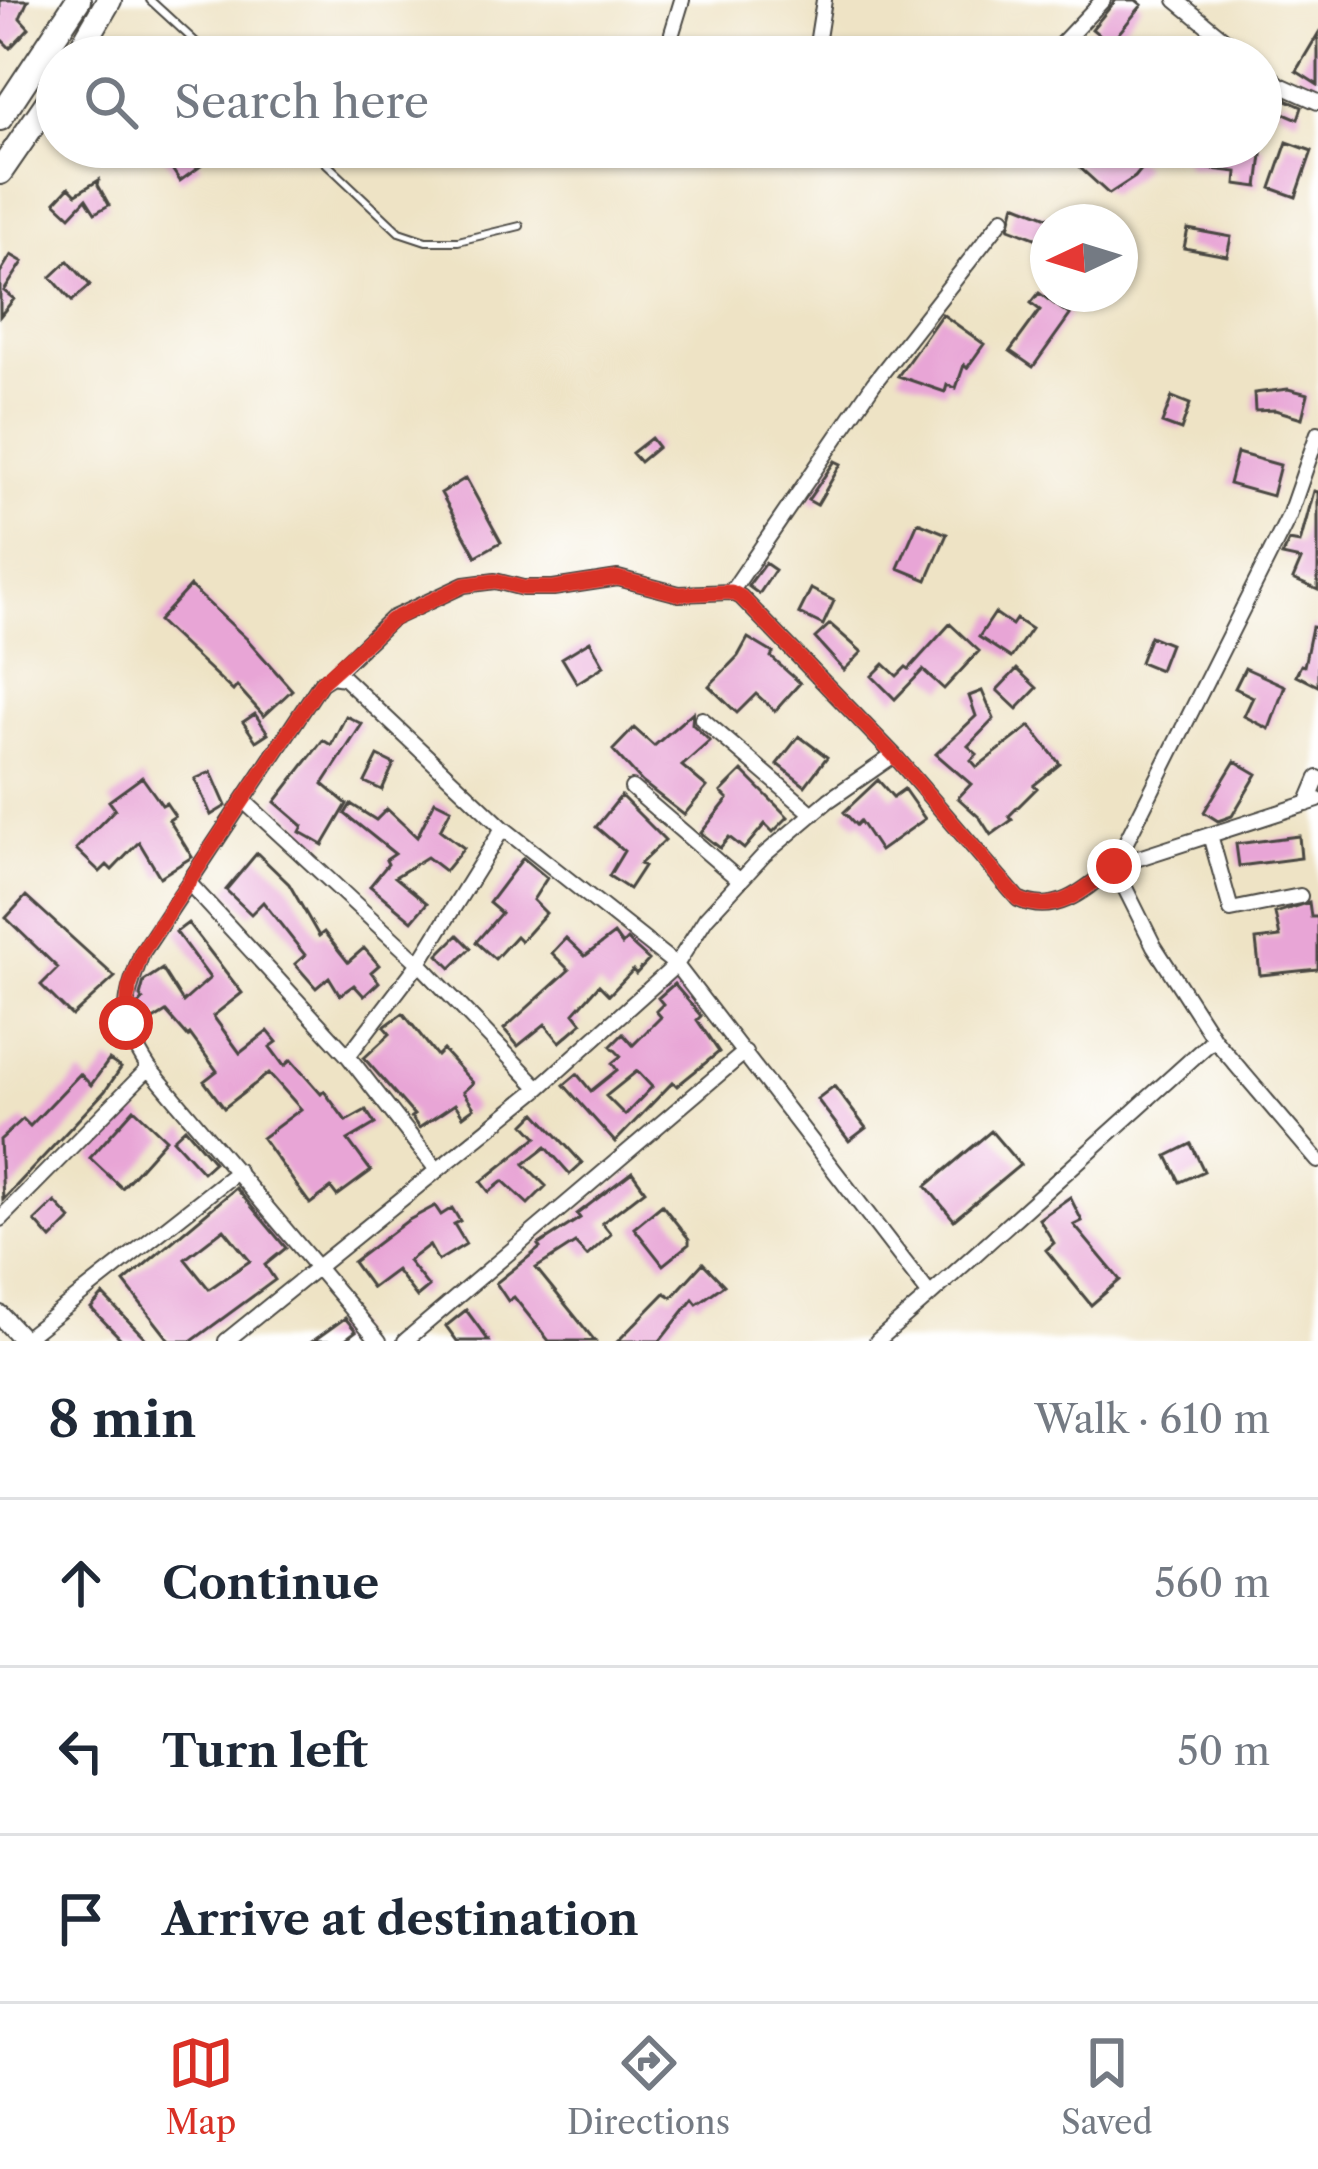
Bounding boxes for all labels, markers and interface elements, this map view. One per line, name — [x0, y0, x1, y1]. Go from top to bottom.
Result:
search box — [36, 36, 1282, 168]
icon: search — [78, 69, 144, 135]
text: Search here — [174, 74, 429, 130]
north arrow — [1030, 204, 1138, 312]
route end — [1087, 839, 1141, 893]
route start — [99, 996, 153, 1050]
text: 8 min — [48, 1388, 196, 1450]
text: Walk · 610 m — [1034, 1395, 1270, 1443]
icon: ahead — [48, 1550, 114, 1616]
text: Continue — [162, 1555, 379, 1611]
text: 560 m — [1155, 1559, 1270, 1607]
icon: left — [48, 1718, 114, 1784]
text: Turn left — [162, 1723, 368, 1779]
text: 50 m — [1177, 1727, 1270, 1775]
icon: arrive — [48, 1886, 114, 1952]
text: Arrive at destination — [162, 1891, 639, 1947]
tab: Map — [165, 2030, 236, 2143]
tab: Directions — [567, 2030, 730, 2143]
tab: Saved — [1061, 2030, 1153, 2143]

